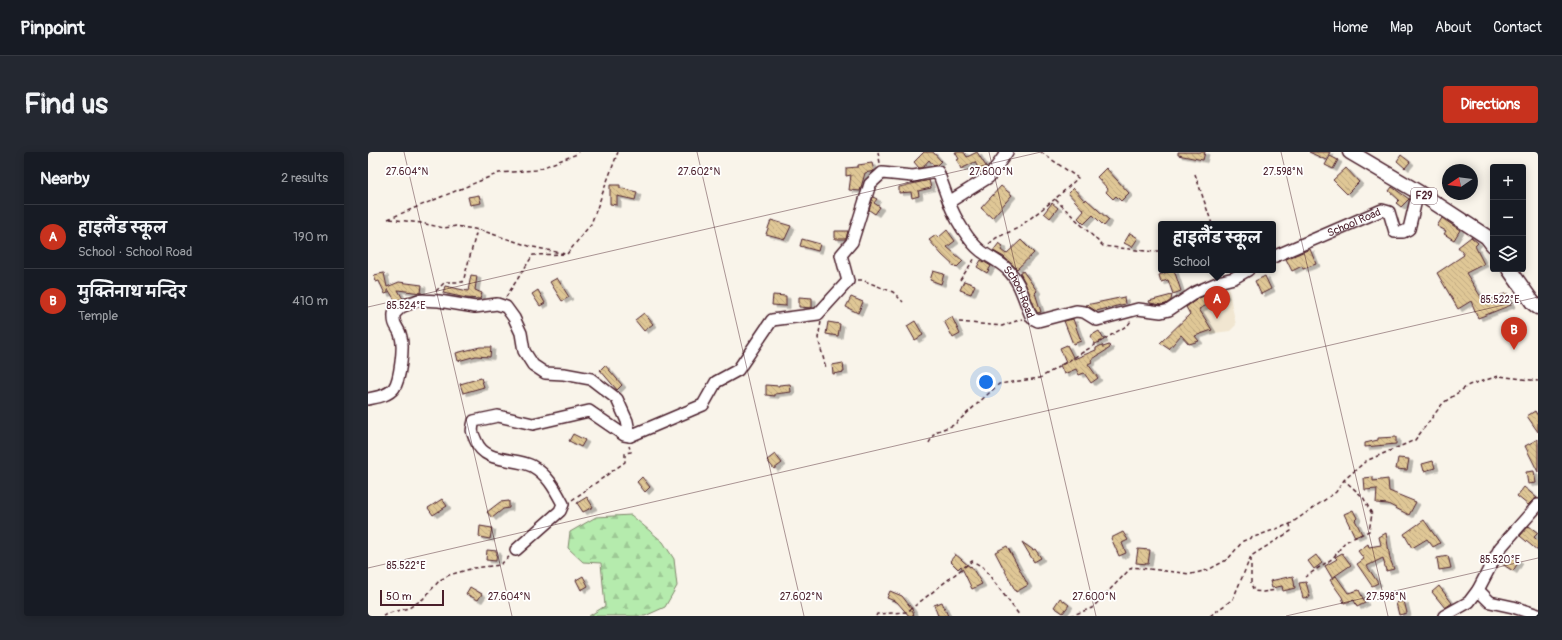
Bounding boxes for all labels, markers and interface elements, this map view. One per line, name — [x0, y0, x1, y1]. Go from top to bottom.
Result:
text: Pinpoint — [20, 16, 85, 40]
text: Home — [1333, 19, 1368, 36]
text: Map — [1390, 19, 1413, 36]
text: About — [1435, 19, 1471, 36]
text: Contact — [1493, 19, 1542, 36]
button: Directions — [1443, 86, 1538, 123]
text: Find us — [24, 87, 108, 122]
north arrow — [1442, 164, 1478, 200]
map controls — [1490, 164, 1526, 272]
button: + — [1490, 164, 1526, 200]
text: 27.604°N — [386, 166, 429, 178]
text: 27.602°N — [678, 166, 720, 178]
text: 27.600°N — [969, 166, 1013, 178]
text: 27.598°N — [1263, 166, 1303, 178]
text: Nearby — [40, 168, 89, 189]
text: 2 results — [281, 170, 328, 186]
road number: F29 — [1411, 188, 1437, 204]
button: − — [1490, 200, 1526, 236]
street label: School Road — [1325, 205, 1382, 239]
text: हाइलैंड स्कूल — [78, 219, 167, 238]
popup — [1158, 221, 1276, 273]
text: A — [49, 229, 57, 245]
text: 190 m — [293, 229, 328, 245]
text: हाइलैंड स्कूल — [1173, 229, 1261, 248]
button: layers — [1490, 236, 1526, 272]
text: School · School Road — [78, 244, 192, 260]
text: School — [1173, 254, 1210, 270]
street label: School Road — [1001, 263, 1038, 320]
text: मुक्तिनाथ मन्दिर — [78, 283, 186, 302]
pin: A — [1204, 286, 1230, 319]
text: B — [49, 293, 57, 309]
text: 410 m — [292, 293, 328, 309]
text: 85.522°E — [1481, 294, 1519, 306]
text: 85.524°E — [386, 300, 426, 312]
text: Temple — [78, 308, 118, 324]
pin: B — [1501, 317, 1527, 350]
your location — [976, 372, 996, 392]
text: 85.520°E — [1480, 554, 1520, 566]
text: 85.522°E — [387, 560, 425, 572]
scale bar — [380, 588, 444, 607]
text: 50 m — [386, 590, 412, 603]
text: 27.604°N — [488, 591, 531, 603]
text: 27.602°N — [780, 591, 822, 603]
text: 27.600°N — [1072, 591, 1116, 603]
text: 27.598°N — [1366, 591, 1406, 603]

